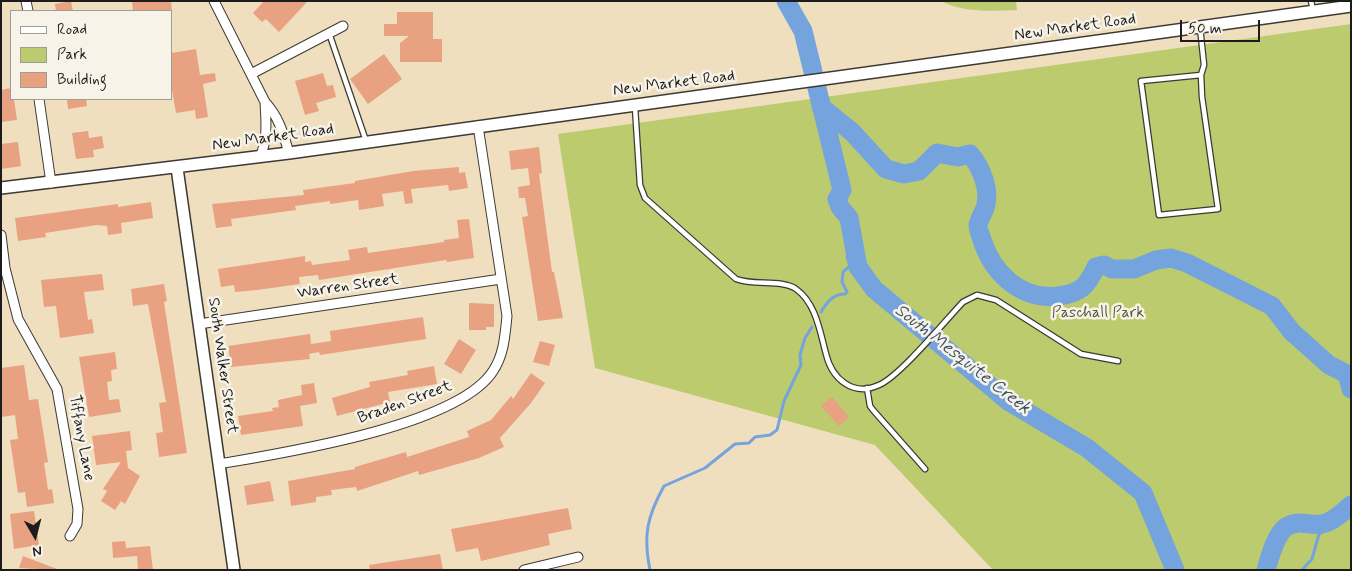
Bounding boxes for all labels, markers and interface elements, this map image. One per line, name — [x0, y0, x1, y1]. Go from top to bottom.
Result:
legend — [10, 10, 172, 100]
street label: New Market Road — [1013, 10, 1137, 46]
scale bar — [1182, 10, 1262, 42]
text: 50 m — [1188, 19, 1222, 39]
text: Road — [57, 20, 87, 40]
text: Park — [57, 45, 87, 65]
street label: New Market Road — [612, 67, 736, 101]
text: Building — [57, 70, 107, 90]
street label: New Market Road — [211, 120, 335, 156]
street label: Warren Street — [296, 270, 400, 304]
street label: South Walker Street — [203, 296, 241, 436]
water label: South Mesquite Creek — [890, 300, 1034, 420]
park label: Paschall Park — [1052, 304, 1144, 324]
street label: Braden Street — [355, 377, 455, 429]
street label: Tiffany Lane — [64, 394, 98, 482]
north arrow — [10, 511, 60, 561]
text: N — [31, 541, 43, 560]

